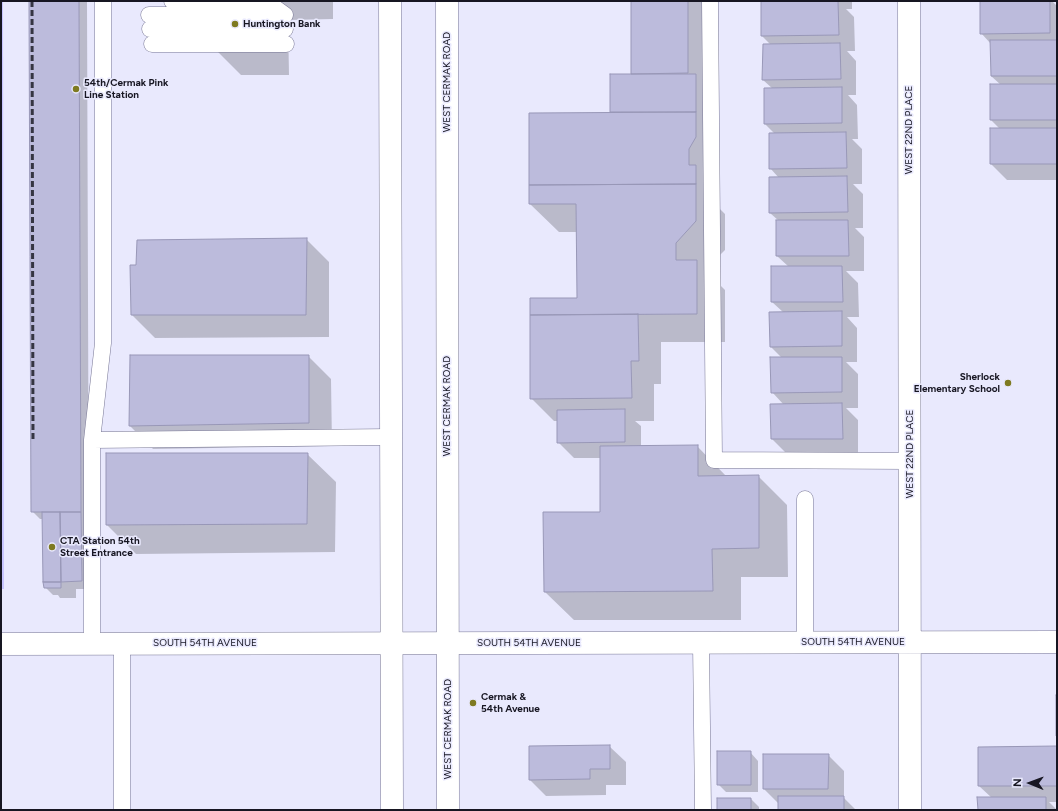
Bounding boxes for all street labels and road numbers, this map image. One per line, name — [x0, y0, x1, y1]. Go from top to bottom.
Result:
street label: WEST CERMAK ROAD — [441, 32, 453, 132]
street label: WEST 22ND PLACE — [903, 86, 915, 174]
street label: WEST CERMAK ROAD — [441, 356, 453, 456]
street label: WEST 22ND PLACE — [904, 410, 916, 498]
street label: SOUTH 54TH AVENUE — [801, 636, 905, 648]
street label: SOUTH 54TH AVENUE — [153, 637, 257, 649]
street label: SOUTH 54TH AVENUE — [477, 637, 581, 649]
street label: WEST CERMAK ROAD — [442, 679, 454, 779]

